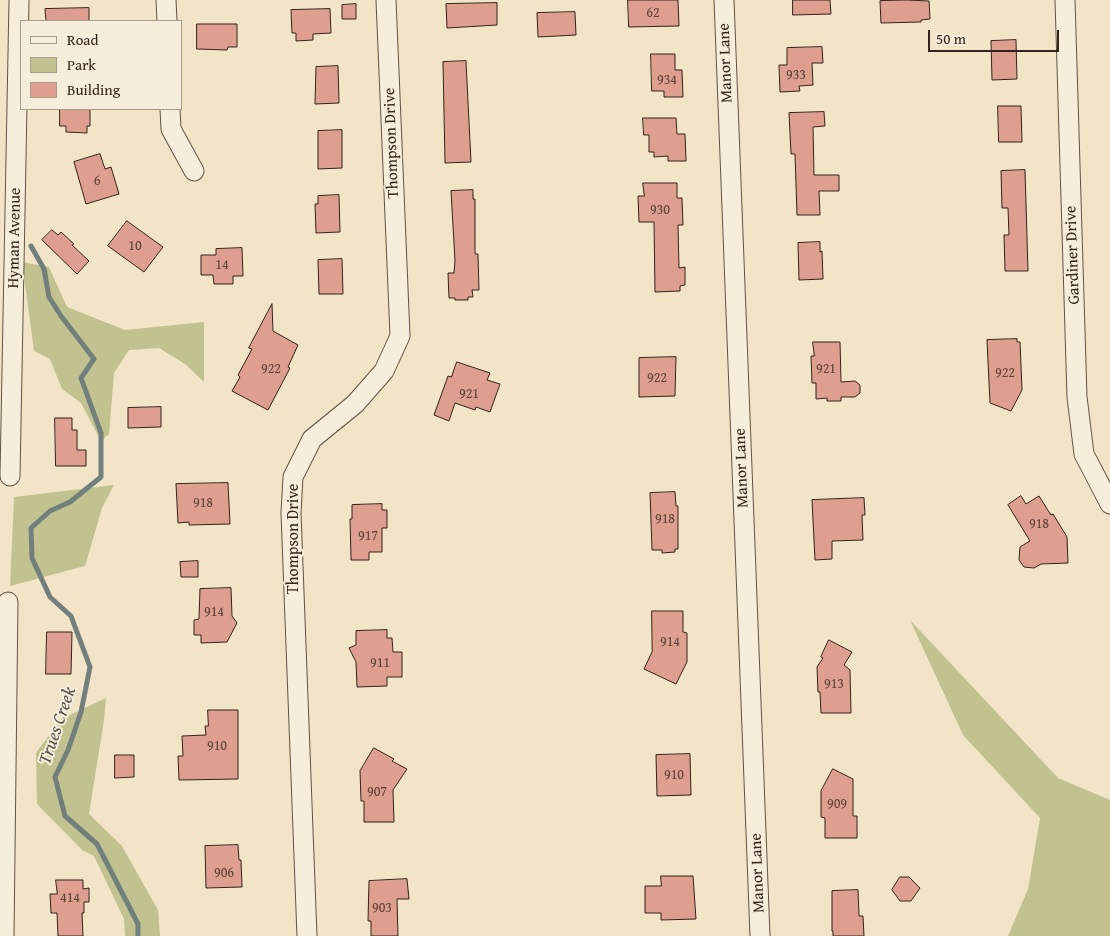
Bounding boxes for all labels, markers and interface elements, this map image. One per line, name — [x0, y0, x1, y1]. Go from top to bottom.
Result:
house number: 62 — [646, 5, 660, 21]
legend — [20, 20, 182, 110]
scale bar — [930, 20, 1061, 52]
street label: Manor Lane — [715, 23, 737, 103]
text: 50 m — [936, 28, 966, 49]
text: Road — [67, 29, 98, 50]
text: Park — [67, 54, 96, 75]
house number: 933 — [786, 67, 806, 83]
house number: 934 — [657, 72, 677, 88]
text: Building — [67, 79, 120, 100]
street label: Thompson Drive — [380, 87, 404, 199]
house number: 6 — [94, 173, 100, 189]
street label: Hyman Avenue — [5, 187, 25, 289]
house number: 930 — [650, 202, 670, 218]
street label: Gardiner Drive — [1062, 205, 1084, 305]
house number: 10 — [128, 238, 142, 254]
house number: 14 — [215, 257, 229, 273]
house number: 922 — [261, 361, 281, 377]
house number: 921 — [816, 361, 836, 377]
house number: 922 — [995, 365, 1015, 381]
house number: 922 — [647, 370, 667, 386]
house number: 921 — [459, 386, 479, 402]
street label: Manor Lane — [731, 428, 753, 508]
street label: Thompson Drive — [284, 484, 304, 594]
house number: 918 — [193, 495, 213, 511]
house number: 918 — [655, 511, 675, 527]
house number: 918 — [1029, 516, 1049, 532]
house number: 917 — [358, 528, 378, 544]
house number: 914 — [204, 604, 224, 620]
house number: 914 — [660, 634, 680, 650]
house number: 911 — [370, 655, 390, 671]
house number: 913 — [824, 676, 844, 692]
water label: Trues Creek — [35, 684, 81, 768]
house number: 910 — [207, 738, 227, 754]
house number: 910 — [664, 767, 684, 783]
house number: 907 — [367, 784, 387, 800]
house number: 909 — [827, 796, 847, 812]
street label: Manor Lane — [747, 833, 769, 913]
house number: 906 — [214, 865, 234, 881]
house number: 414 — [60, 890, 80, 906]
house number: 903 — [372, 900, 392, 916]

